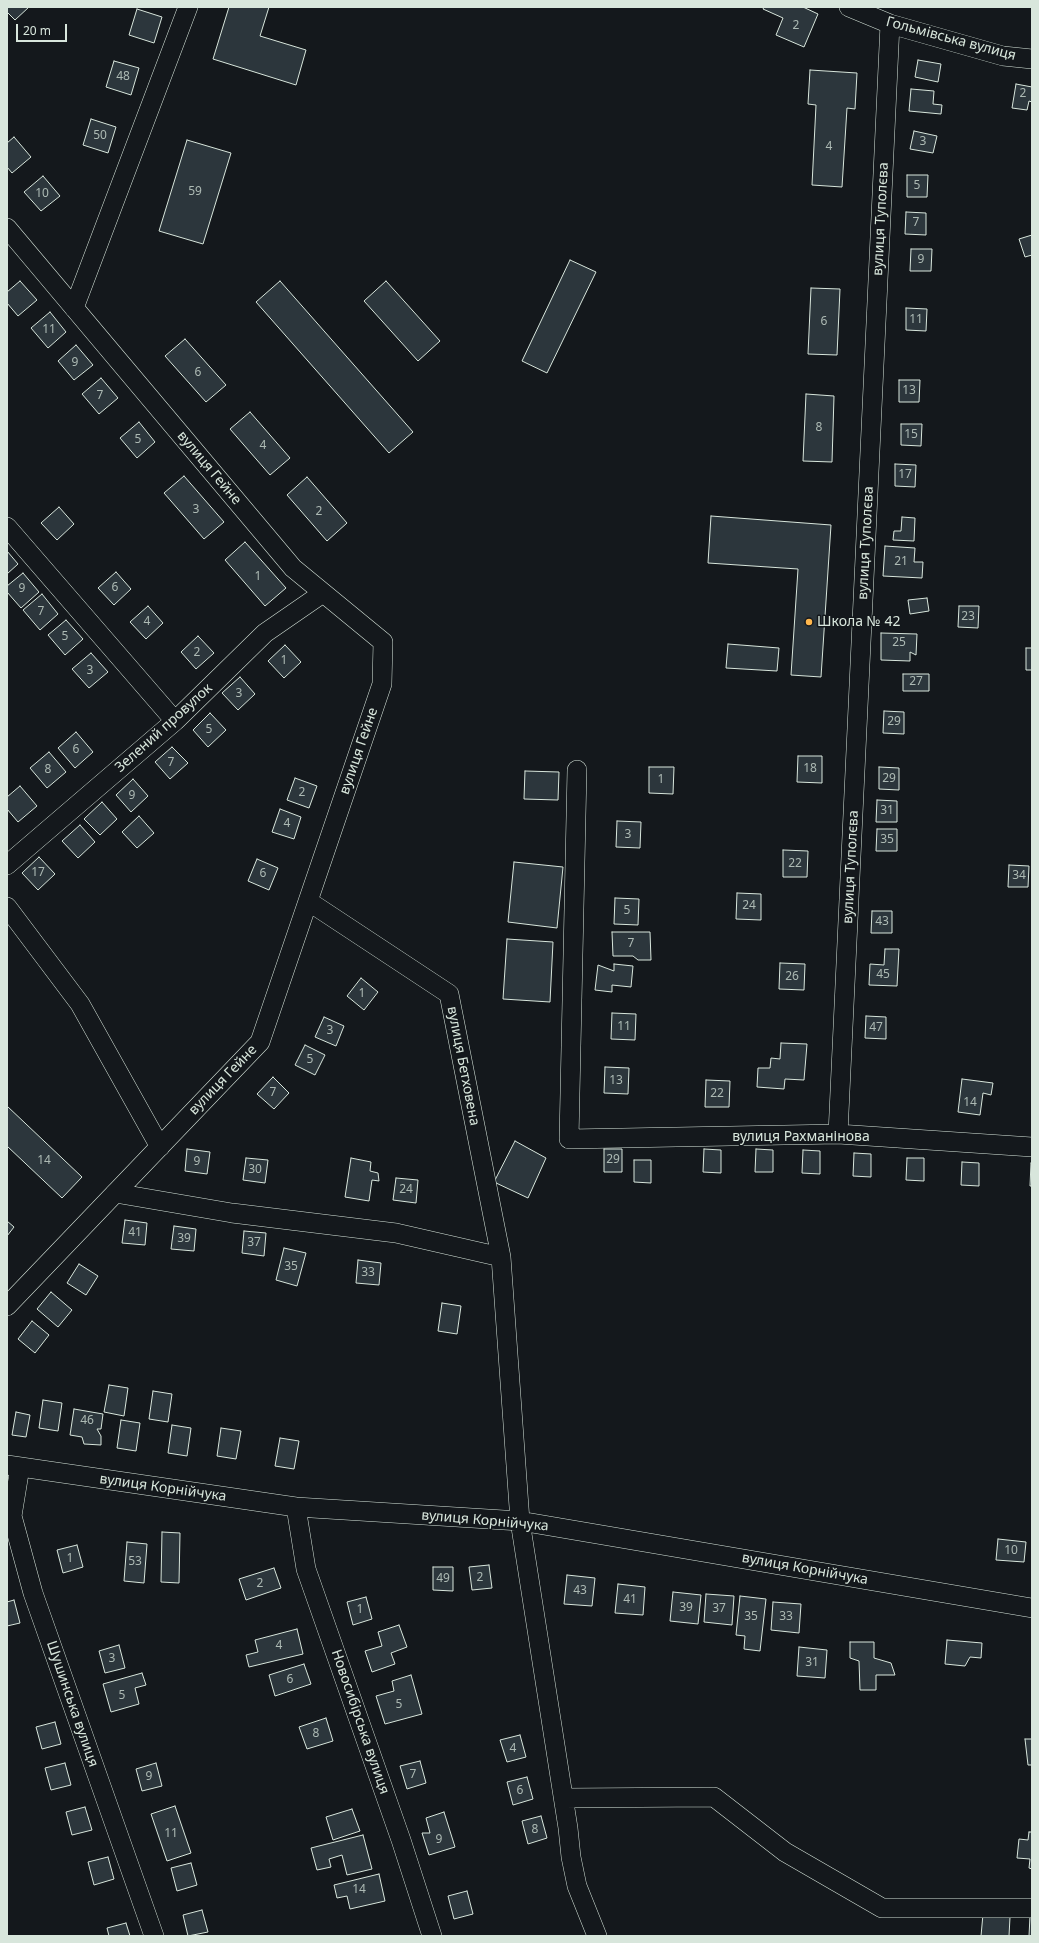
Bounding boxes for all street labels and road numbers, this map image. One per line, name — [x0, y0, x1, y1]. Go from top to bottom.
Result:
street label: Гольмівська вулиця — [884, 14, 1018, 64]
street label: вулиця Туполєва — [870, 162, 892, 276]
street label: вулиця Гейне — [173, 428, 245, 508]
street label: вулиця Туполєва — [855, 486, 877, 600]
street label: Зелений провулок — [112, 680, 216, 776]
street label: вулиця Гейне — [336, 705, 382, 797]
street label: вулиця Туполєва — [840, 810, 862, 924]
street label: вулиця Бетховена — [443, 1005, 483, 1127]
street label: вулиця Гейне — [185, 1042, 261, 1118]
street label: вулиця Рахманінова — [732, 1129, 870, 1145]
street label: вулиця Корнійчука — [99, 1471, 227, 1505]
street label: вулиця Корнійчука — [421, 1507, 549, 1535]
street label: вулиця Корнійчука — [741, 1550, 869, 1588]
street label: Шушинська вулиця — [43, 1639, 101, 1769]
street label: Новосибірська вулиця — [327, 1647, 393, 1797]

